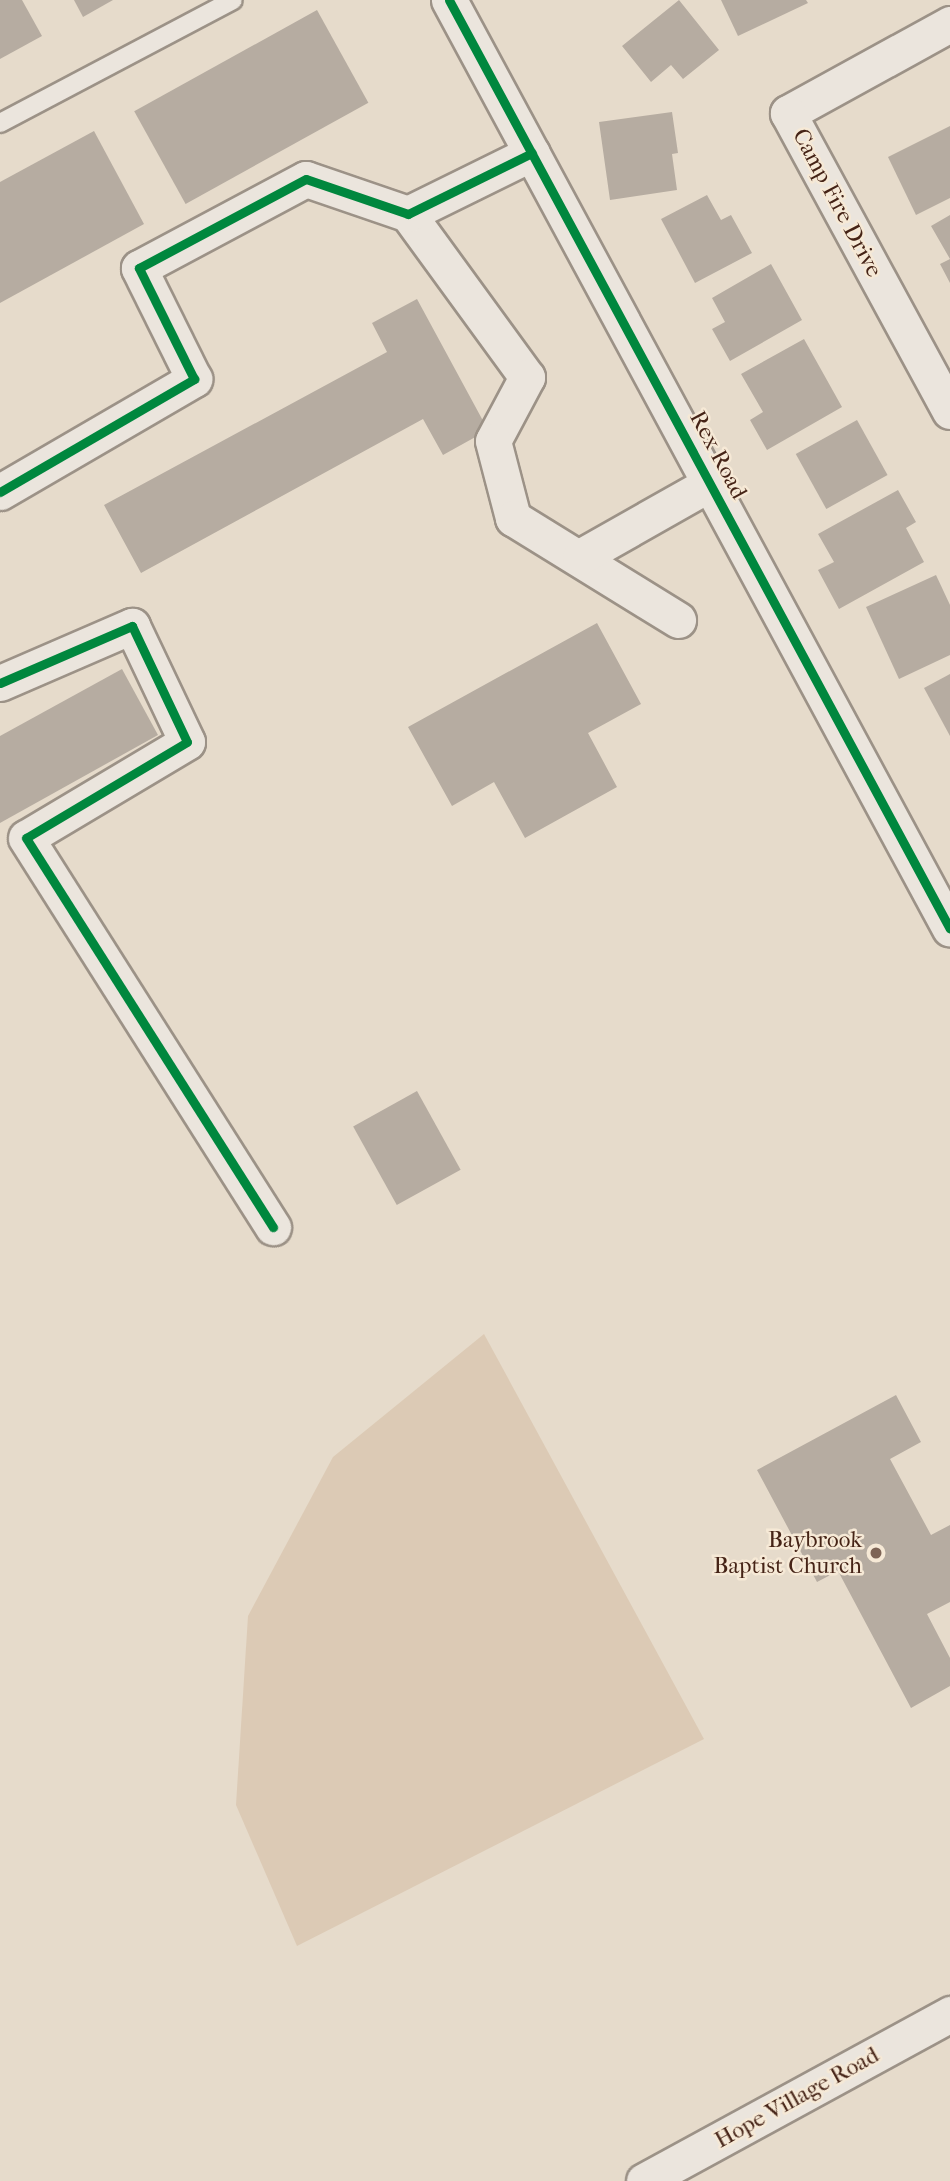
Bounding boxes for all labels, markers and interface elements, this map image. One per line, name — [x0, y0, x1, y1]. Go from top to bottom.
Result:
street label: Camp Fire Drive — [786, 124, 888, 282]
street label: Rex Road — [683, 406, 753, 504]
place label: Baybrook Baptist Church — [714, 1526, 862, 1580]
marker: Baybrook Baptist Church — [868, 1545, 884, 1561]
street label: Hope Village Road — [710, 2042, 884, 2154]

